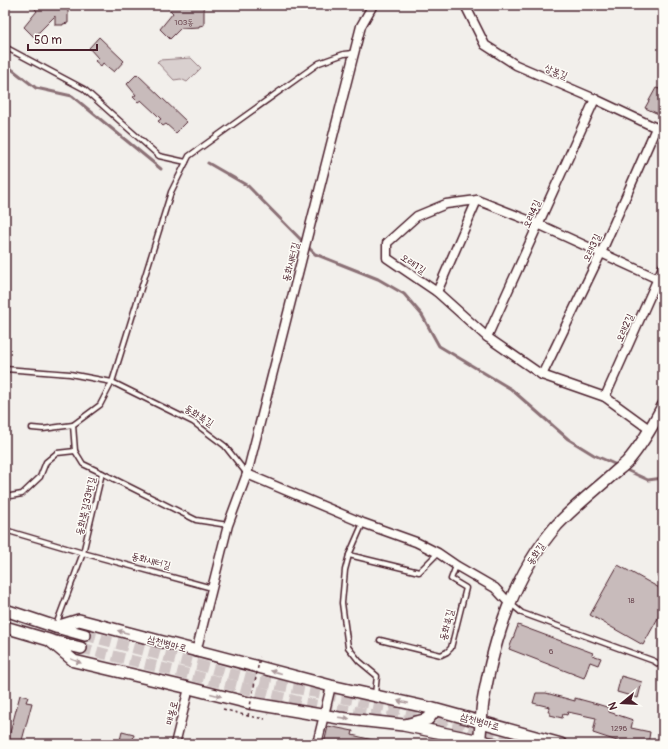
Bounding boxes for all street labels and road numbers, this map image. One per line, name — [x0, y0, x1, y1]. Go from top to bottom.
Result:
street label: 상봉길 — [543, 62, 569, 82]
street label: 오래4길 — [520, 198, 544, 230]
street label: 오래3길 — [580, 232, 604, 264]
street label: 동화새터길 — [280, 241, 302, 283]
street label: 오래1길 — [398, 251, 428, 277]
street label: 오래2길 — [613, 312, 637, 344]
street label: 동화북길 — [182, 402, 216, 430]
street label: 동화북길33번길 — [73, 476, 99, 536]
street label: 동화길 — [524, 541, 548, 567]
street label: 동화새터길 — [130, 550, 172, 572]
street label: 동화북길 — [437, 608, 457, 642]
street label: 삼천병마로 — [146, 633, 188, 655]
street label: 매봉로 — [163, 700, 181, 726]
street label: 삼천병마로 — [459, 711, 501, 733]

